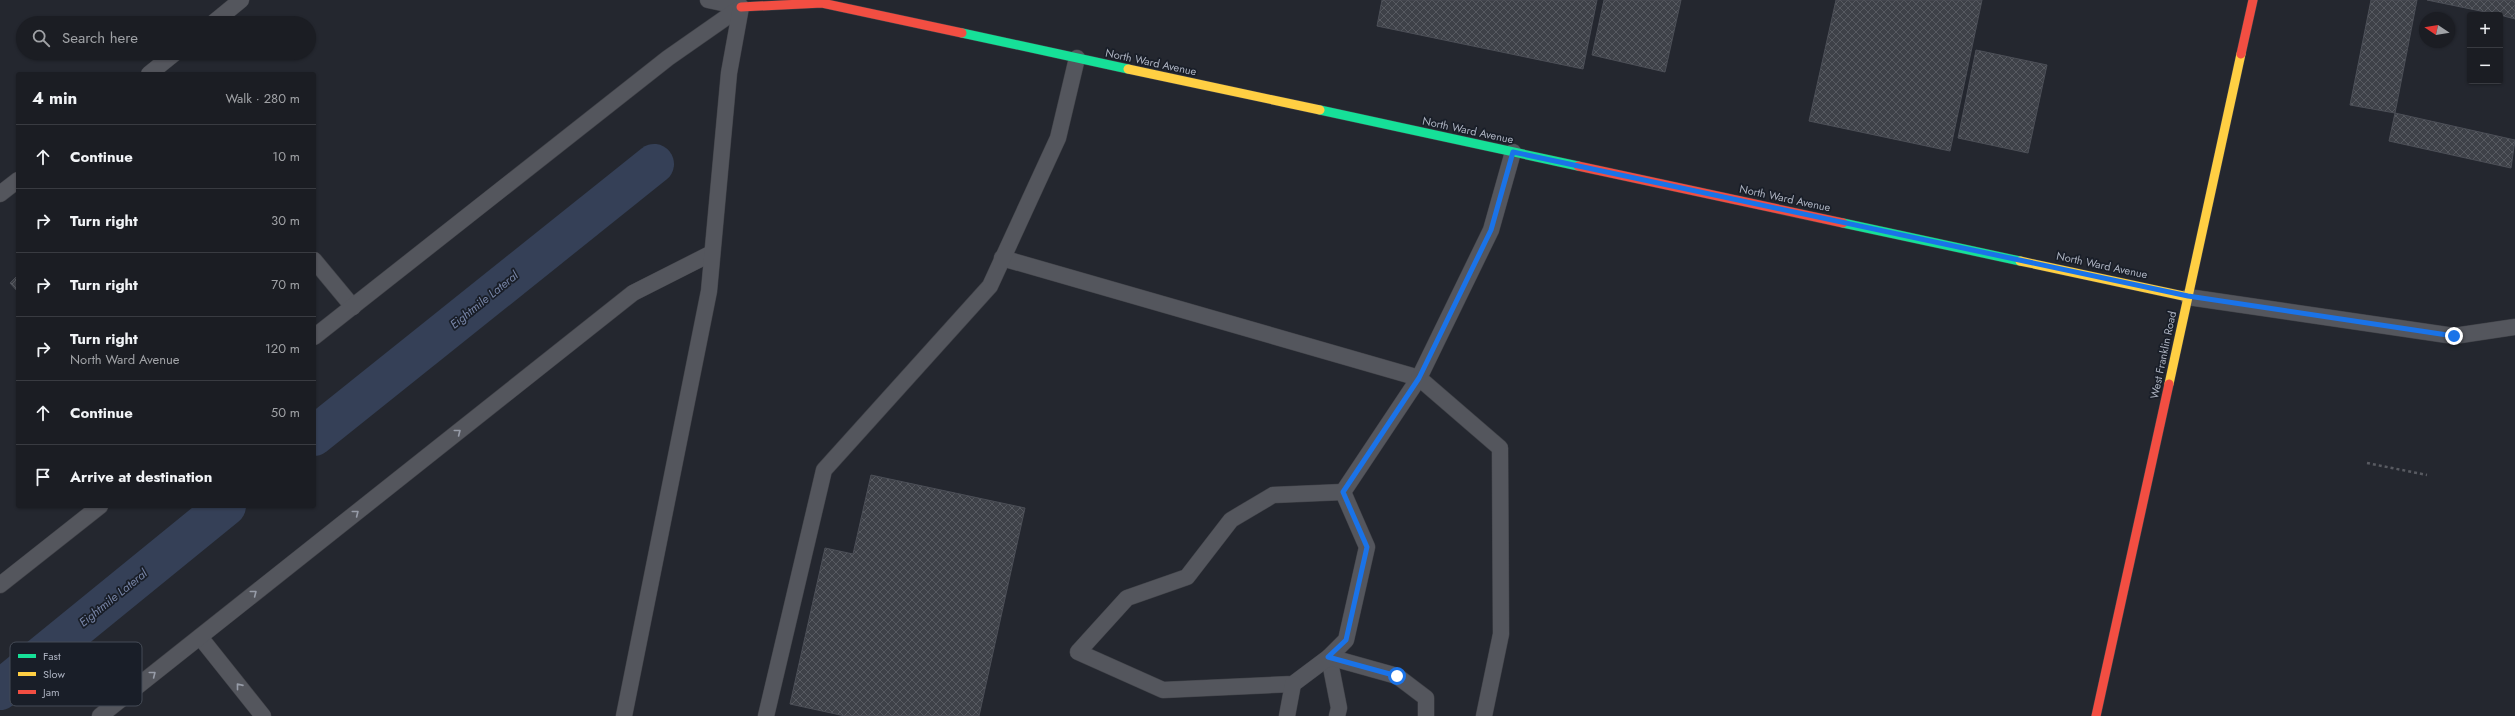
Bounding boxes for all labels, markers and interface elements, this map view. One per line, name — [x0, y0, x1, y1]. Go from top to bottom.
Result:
north arrow — [2419, 12, 2455, 48]
map controls — [2467, 12, 2503, 84]
button: + — [2467, 12, 2503, 48]
search box — [16, 16, 316, 60]
icon: search — [30, 27, 52, 49]
text: Search here — [62, 27, 138, 49]
street label: North Ward Avenue — [1104, 45, 1198, 80]
button: − — [2467, 48, 2503, 84]
text: 4 min — [32, 86, 77, 110]
text: Walk · 280 m — [225, 89, 300, 108]
street label: North Ward Avenue — [1421, 113, 1515, 148]
icon: ahead — [32, 146, 54, 168]
text: Continue — [70, 146, 133, 168]
text: 10 m — [272, 147, 300, 166]
street label: North Ward Avenue — [1738, 181, 1832, 216]
icon: right — [32, 210, 54, 232]
text: Turn right — [70, 210, 138, 232]
text: 30 m — [271, 211, 300, 230]
street label: North Ward Avenue — [2055, 248, 2149, 283]
water label: Eightmile Lateral — [446, 266, 523, 333]
icon: right — [32, 274, 54, 296]
text: Turn right — [70, 274, 138, 296]
text: 70 m — [271, 275, 300, 294]
street label: West Franklin Road — [2146, 310, 2180, 400]
route end — [2445, 327, 2463, 345]
text: Turn right — [70, 328, 138, 350]
icon: right — [32, 338, 54, 360]
text: 120 m — [265, 339, 300, 358]
text: North Ward Avenue — [70, 350, 180, 369]
icon: ahead — [32, 402, 54, 424]
text: Continue — [70, 402, 133, 424]
text: 50 m — [271, 403, 300, 422]
one-way arrow — [453, 430, 461, 437]
icon: arrive — [32, 466, 54, 488]
text: Arrive at destination — [70, 466, 212, 488]
one-way arrow — [352, 510, 359, 517]
water label: Eightmile Lateral — [75, 564, 152, 631]
one-way arrow — [250, 591, 257, 598]
legend — [10, 642, 142, 706]
text: Fast — [43, 648, 61, 664]
text: Slow — [43, 666, 65, 682]
route start — [1388, 667, 1406, 685]
one-way arrow — [148, 672, 155, 679]
one-way arrow — [236, 683, 243, 690]
text: Jam — [41, 684, 60, 700]

